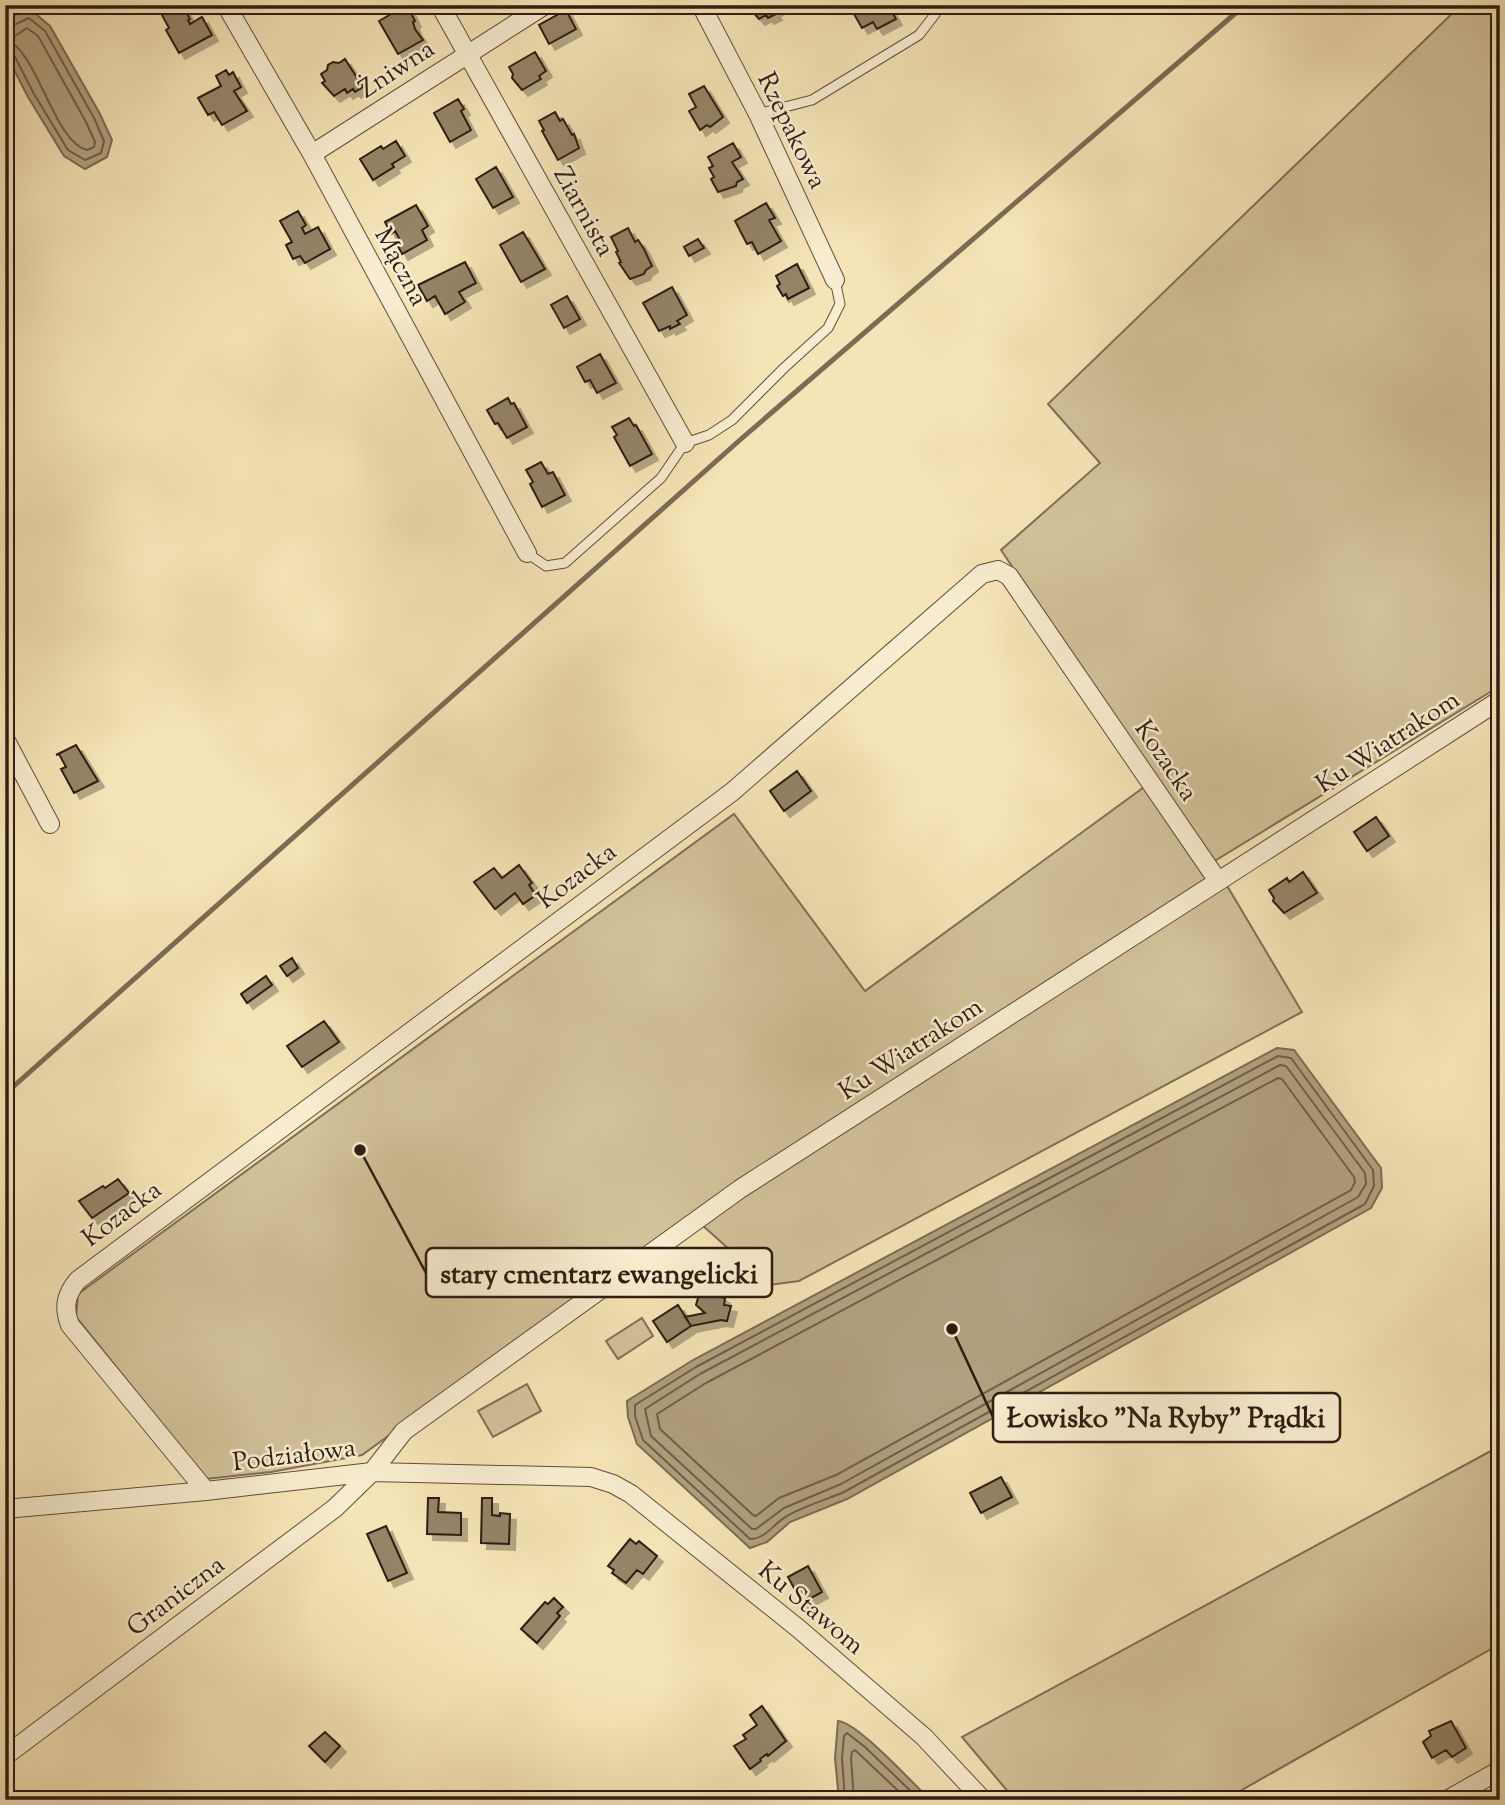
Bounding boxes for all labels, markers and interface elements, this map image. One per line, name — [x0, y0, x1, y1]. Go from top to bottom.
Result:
street label: Żniwna — [352, 32, 443, 109]
street label: Rzepakowa — [747, 67, 835, 196]
street label: Ziarnista — [543, 161, 623, 264]
street label: Mączna — [364, 221, 436, 313]
street label: Ku Wiatrakom — [1309, 683, 1468, 804]
street label: Kozacka — [1124, 713, 1206, 810]
street label: Kozacka — [530, 835, 625, 919]
street label: Ku Wiatrakom — [832, 990, 991, 1111]
street label: Kozacka — [75, 1173, 170, 1257]
callout: stary cmentarz ewangelicki — [426, 1248, 772, 1297]
text: stary cmentarz ewangelicki — [440, 1256, 758, 1296]
callout: Łowisko "Na Ryby" Prądki — [993, 1393, 1340, 1442]
text: Łowisko "Na Ryby" Prądki — [1007, 1400, 1325, 1440]
street label: Podziałowa — [231, 1431, 358, 1482]
street label: Graniczna — [120, 1548, 233, 1646]
street label: Ku Stawom — [749, 1553, 872, 1665]

